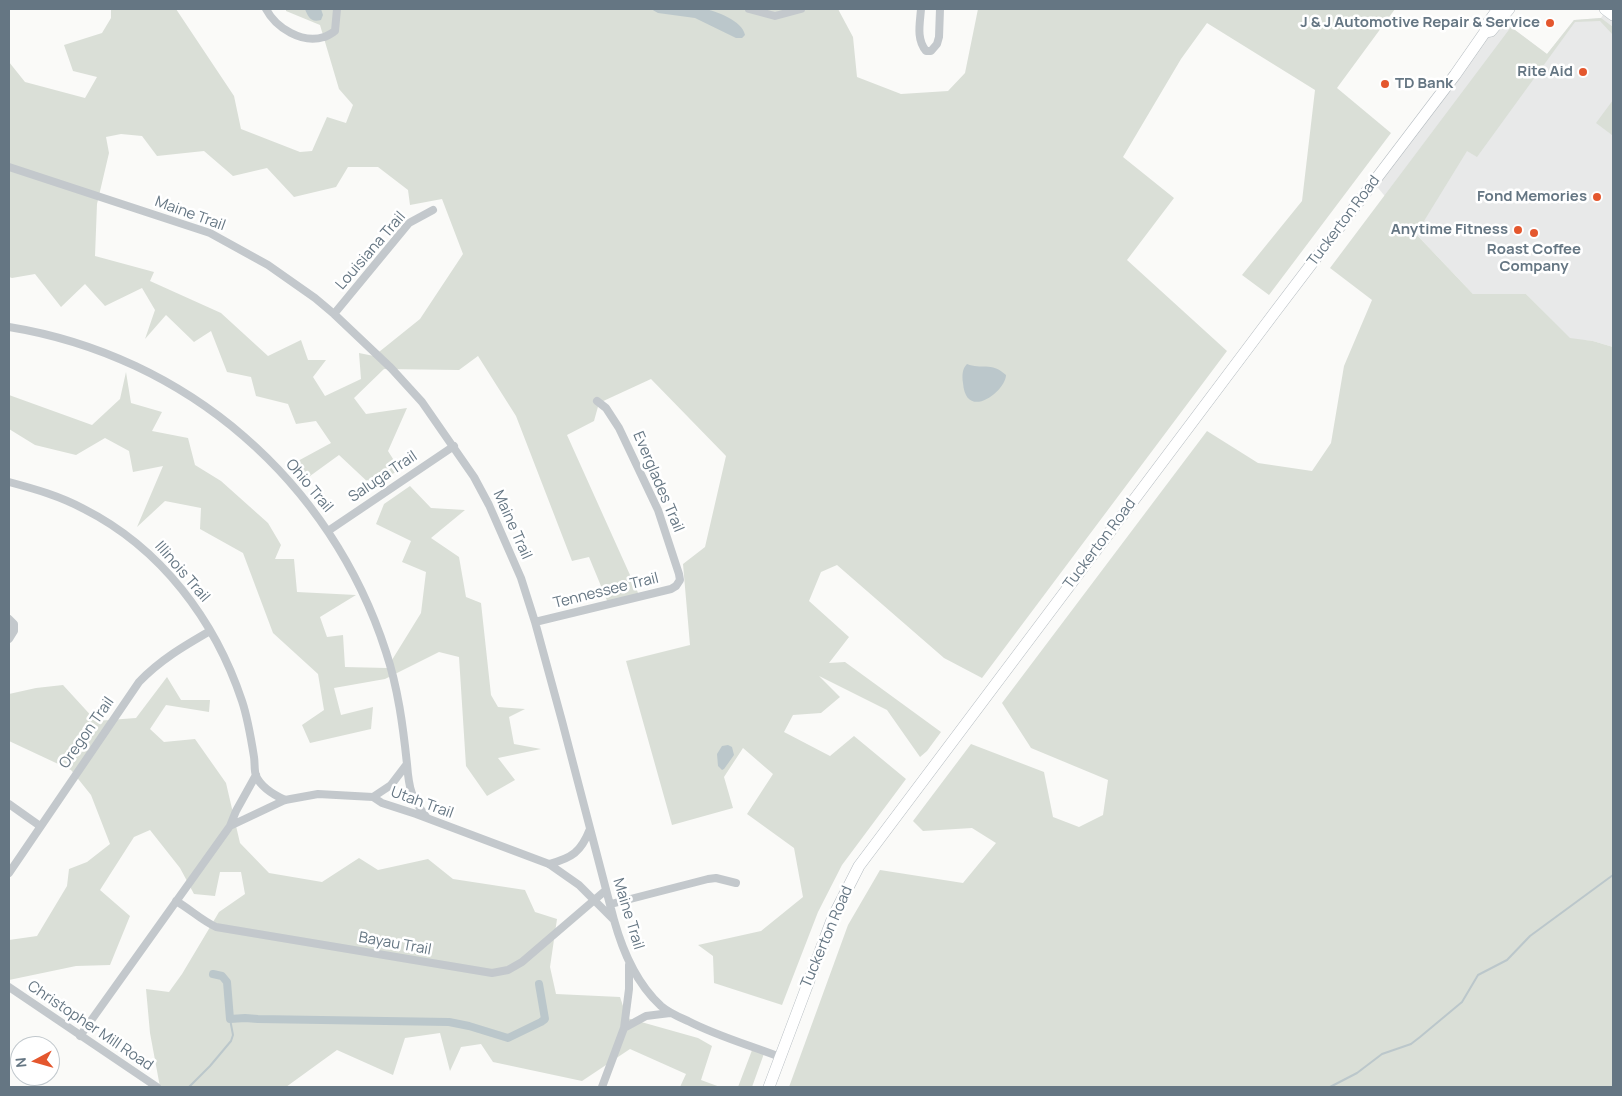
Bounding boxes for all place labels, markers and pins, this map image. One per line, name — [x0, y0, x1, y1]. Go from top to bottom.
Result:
place label: J & J Automotive Repair & Service — [1300, 14, 1540, 32]
marker: J & J Automotive Repair & Service — [1544, 17, 1556, 29]
place label: Rite Aid — [1517, 63, 1573, 81]
marker: Rite Aid — [1577, 66, 1589, 78]
place label: TD Bank — [1395, 75, 1453, 93]
marker: TD Bank — [1379, 78, 1391, 90]
place label: Fond Memories — [1477, 188, 1587, 206]
marker: Fond Memories — [1591, 191, 1603, 203]
place label: Anytime Fitness — [1391, 221, 1508, 239]
marker: Anytime Fitness — [1512, 224, 1524, 236]
marker: Roast Coffee Company — [1528, 227, 1540, 239]
place label: Roast Coffee Company — [1487, 241, 1581, 276]

